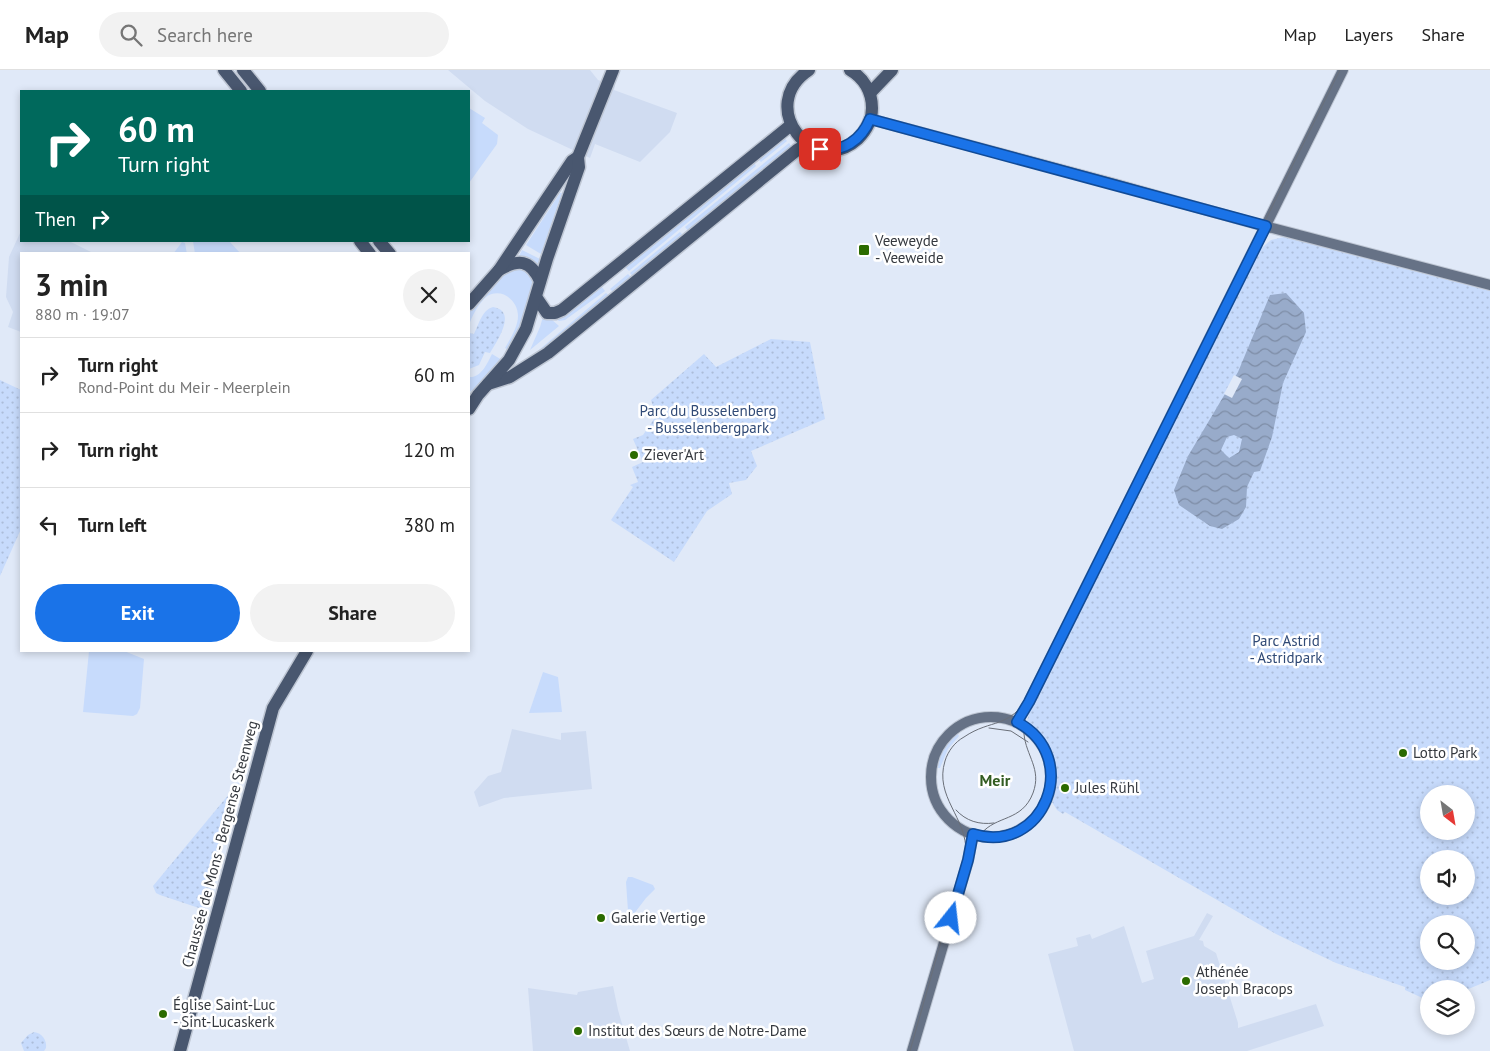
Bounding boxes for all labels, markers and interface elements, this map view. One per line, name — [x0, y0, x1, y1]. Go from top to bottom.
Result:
search box — [99, 12, 449, 57]
text: Map — [25, 19, 69, 50]
icon: search — [117, 21, 145, 49]
text: Search here — [157, 23, 253, 47]
text: Map — [1284, 23, 1316, 46]
text: Layers — [1344, 23, 1393, 46]
text: Share — [1421, 23, 1465, 46]
text: 60 m — [118, 106, 195, 152]
icon: right — [35, 110, 100, 175]
pin — [799, 128, 841, 170]
icon: arrive — [806, 135, 834, 163]
text: Turn right — [118, 150, 210, 178]
icon: right — [86, 205, 114, 233]
text: Then — [35, 207, 76, 231]
place label: Veeweyde - Veeweide — [874, 231, 944, 267]
marker: Veeweyde - Veeweide — [857, 243, 871, 257]
text: 3 min — [35, 265, 108, 304]
button: close — [403, 269, 455, 321]
text: 880 m · 19:07 — [35, 304, 130, 324]
text: Turn right — [78, 353, 158, 377]
icon: right — [35, 361, 63, 389]
text: 60 m — [414, 363, 455, 387]
text: Rond-Point du Meir - Meerplein — [78, 377, 291, 397]
park label: Parc du Busselenberg - Busselenbergpark — [639, 401, 777, 437]
icon: right — [35, 436, 63, 464]
text: Turn right — [78, 438, 158, 462]
text: 120 m — [403, 438, 455, 462]
place label: Ziever'Art — [644, 445, 704, 464]
marker: Ziever'Art — [628, 449, 640, 461]
icon: left — [35, 511, 63, 539]
text: Turn left — [78, 513, 147, 537]
text: 380 m — [403, 513, 455, 537]
button: Exit — [35, 584, 240, 642]
button: Share — [250, 584, 455, 642]
park label: Parc Astrid - Astridpark — [1250, 631, 1323, 667]
street label: Chaussée de Mons - Bergense Steenweg — [177, 718, 262, 969]
place label: Lotto Park — [1413, 743, 1478, 762]
marker: Lotto Park — [1397, 747, 1409, 759]
district label: Meir — [980, 770, 1011, 790]
place label: Jules Rühl — [1074, 778, 1140, 797]
marker: Jules Rühl — [1059, 782, 1071, 794]
north arrow — [1420, 785, 1475, 840]
map controls — [1420, 785, 1475, 1035]
button: sound — [1420, 850, 1475, 905]
position arrow — [924, 891, 976, 943]
place label: Galerie Vertige — [611, 908, 706, 927]
marker: Galerie Vertige — [595, 912, 607, 924]
button: search — [1420, 915, 1475, 970]
place label: Athénée Joseph Bracops — [1195, 962, 1293, 998]
marker: Athénée Joseph Bracops — [1180, 975, 1192, 987]
button: layers — [1420, 980, 1475, 1035]
place label: Église Saint-Luc - Sint-Lucaskerk — [173, 995, 276, 1031]
marker: Église Saint-Luc - Sint-Lucaskerk — [157, 1008, 169, 1020]
place label: Institut des Sœurs de Notre-Dame — [588, 1021, 807, 1040]
marker: Institut des Sœurs de Notre-Dame — [572, 1025, 584, 1037]

